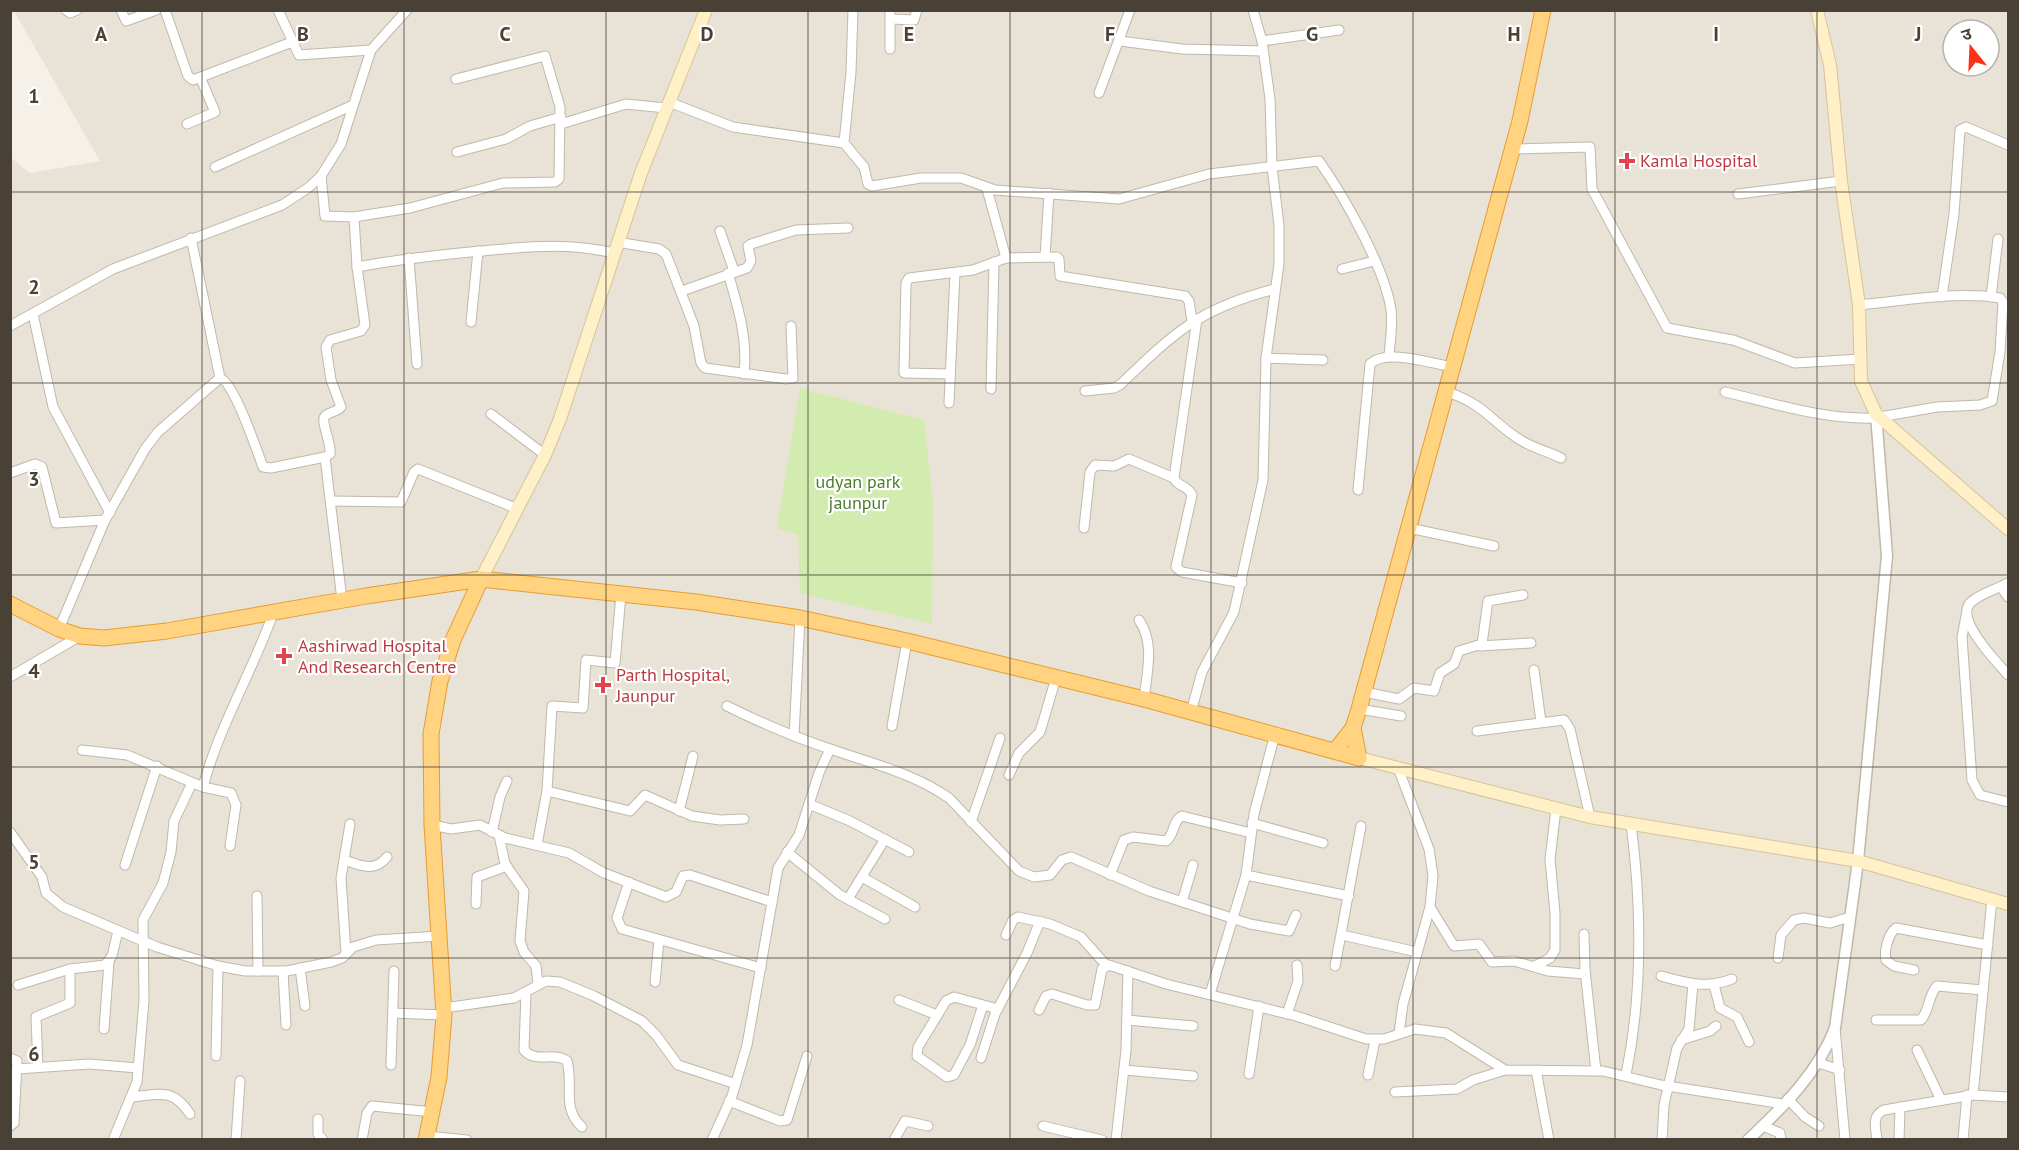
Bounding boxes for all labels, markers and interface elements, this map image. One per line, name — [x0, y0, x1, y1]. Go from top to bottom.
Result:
north arrow — [1941, 18, 2001, 78]
text: A — [95, 21, 108, 47]
text: B — [297, 21, 309, 47]
text: C — [499, 21, 511, 47]
text: D — [701, 21, 714, 47]
text: E — [904, 21, 914, 47]
text: F — [1105, 21, 1115, 47]
text: G — [1306, 21, 1318, 47]
text: H — [1507, 21, 1521, 47]
text: I — [1713, 21, 1719, 47]
text: J — [1914, 21, 1921, 47]
text: उ — [1959, 23, 1975, 45]
text: 1 — [28, 83, 40, 109]
place label: Kamla Hospital — [1640, 149, 1758, 172]
marker: Kamla Hospital — [1618, 152, 1636, 170]
text: 2 — [28, 274, 40, 300]
text: 3 — [28, 466, 40, 492]
park label: udyan park jaunpur — [816, 470, 901, 514]
place label: Aashirwad Hospital And Research Centre — [298, 634, 456, 678]
marker: Aashirwad Hospital And Research Centre — [275, 647, 293, 665]
text: 4 — [28, 658, 40, 684]
place label: Parth Hospital, Jaunpur — [615, 663, 730, 707]
marker: Parth Hospital, Jaunpur — [594, 676, 612, 694]
text: 5 — [28, 849, 40, 875]
text: 6 — [28, 1041, 40, 1067]

